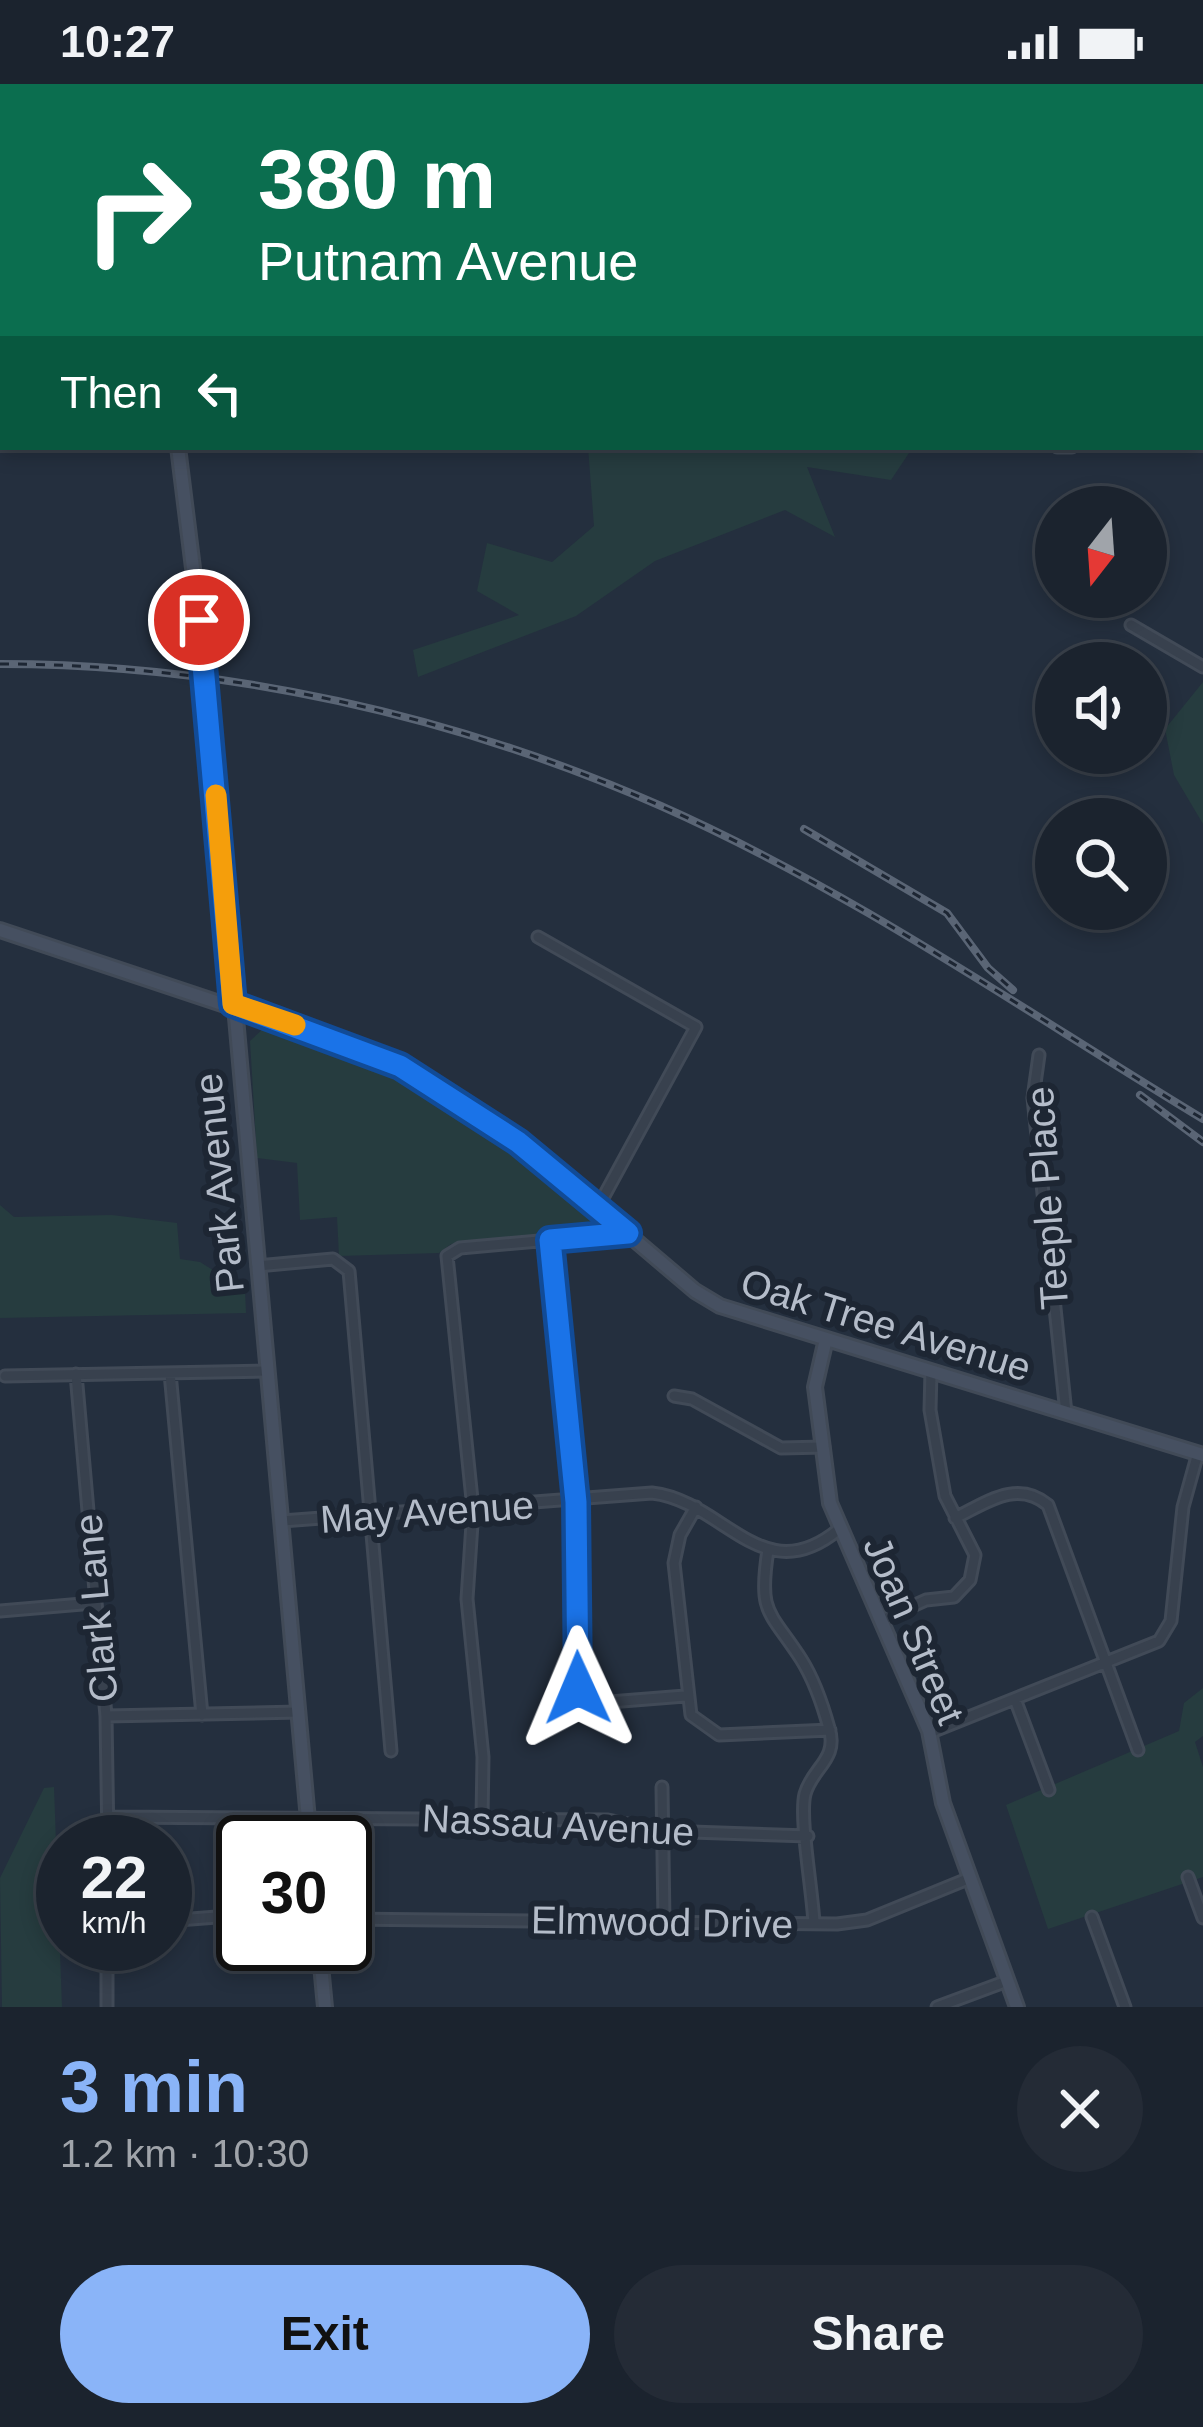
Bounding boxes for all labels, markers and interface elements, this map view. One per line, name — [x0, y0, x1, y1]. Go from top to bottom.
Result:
text: 10:27 — [60, 16, 175, 67]
icon: right — [60, 132, 216, 288]
text: 380 m — [258, 132, 496, 226]
text: Putnam Avenue — [258, 231, 638, 291]
icon: left — [187, 360, 253, 426]
text: Then — [60, 367, 163, 418]
north arrow — [1035, 486, 1167, 618]
map controls — [1035, 486, 1167, 930]
pin — [148, 569, 250, 671]
icon: arrive — [166, 587, 232, 653]
button: sound — [1035, 642, 1167, 774]
button: search — [1035, 798, 1167, 930]
street label: Park Avenue — [186, 1071, 252, 1295]
street label: Teeple Place — [1018, 1085, 1076, 1311]
street label: Oak Tree Avenue — [736, 1260, 1036, 1390]
street label: May Avenue — [319, 1483, 535, 1541]
street label: Clark Lane — [66, 1512, 126, 1704]
street label: Joan Street — [855, 1530, 973, 1730]
position arrow — [515, 1625, 641, 1751]
street label: Nassau Avenue — [421, 1796, 695, 1854]
speed limit sign: 30 — [216, 1815, 372, 1971]
text: 22 — [81, 1844, 147, 1911]
street label: Elmwood Drive — [531, 1898, 793, 1946]
text: km/h — [81, 1906, 147, 1939]
button: close — [1017, 2046, 1143, 2172]
text: 3 min — [60, 2047, 248, 2127]
text: 1.2 km · 10:30 — [60, 2132, 309, 2175]
button: Exit — [60, 2265, 590, 2403]
button: Share — [614, 2265, 1143, 2403]

